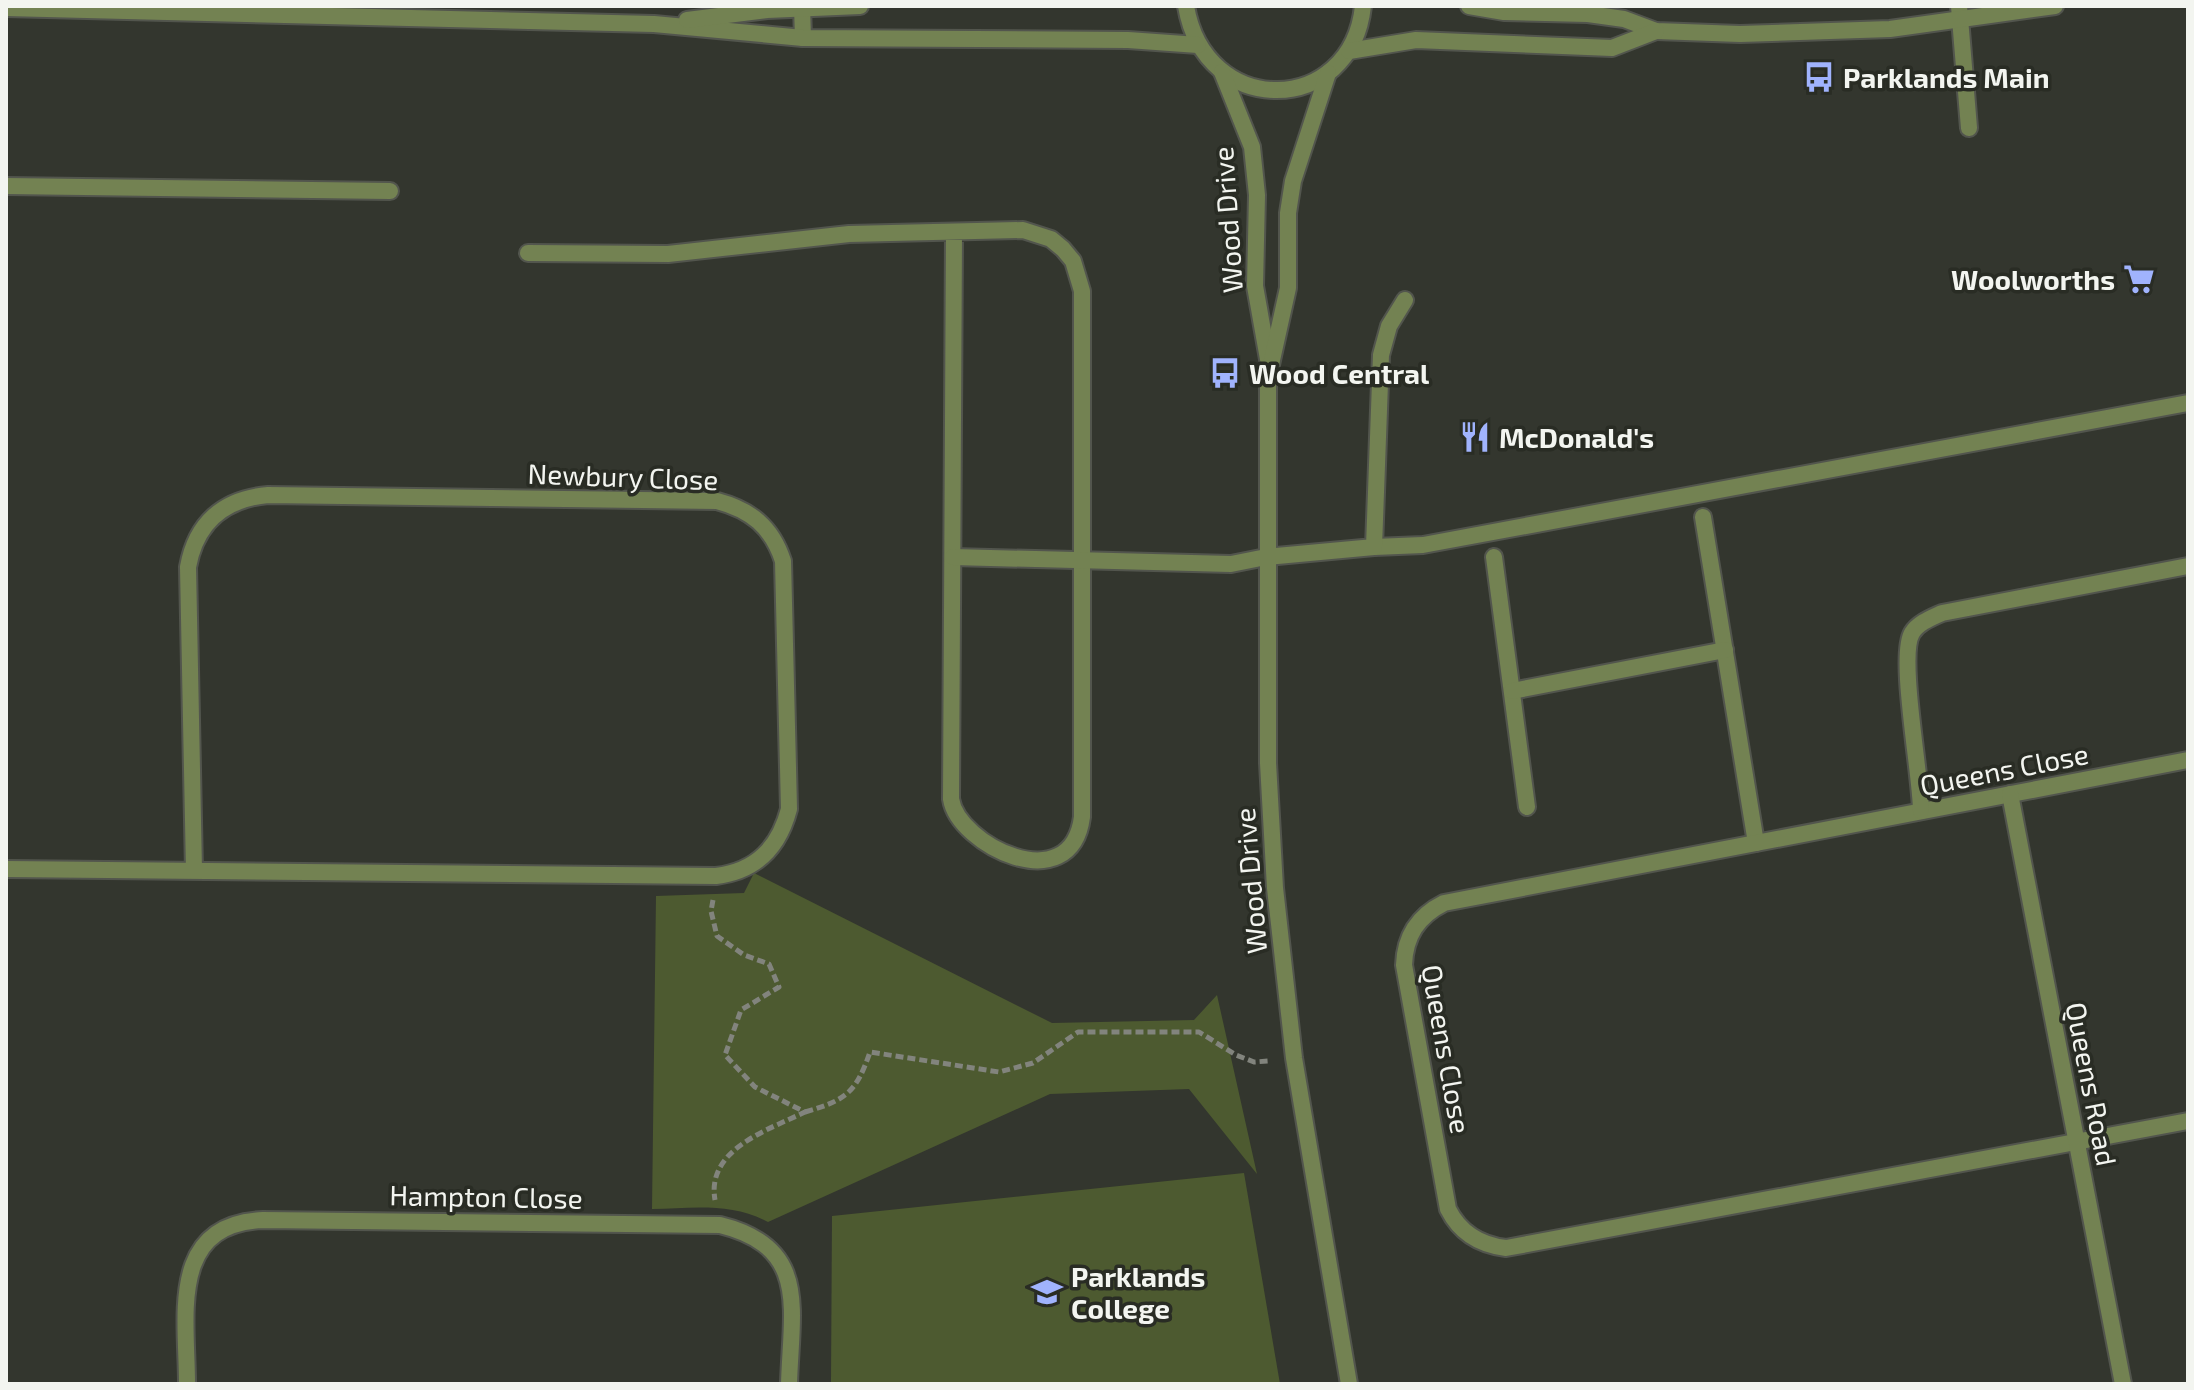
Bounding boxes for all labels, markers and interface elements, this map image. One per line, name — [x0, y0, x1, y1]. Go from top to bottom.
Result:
bus stop icon: Parklands Main — [1802, 60, 1836, 94]
place label: Parklands Main — [1843, 60, 2050, 94]
street label: Wood Drive — [1205, 146, 1249, 294]
place label: Woolworths — [1951, 262, 2115, 296]
supermarket icon: Woolworths — [2122, 262, 2156, 296]
bus stop icon: Wood Central — [1208, 356, 1242, 390]
place label: Wood Central — [1249, 356, 1430, 390]
restaurant icon: McDonald's — [1458, 420, 1492, 454]
place label: McDonald's — [1499, 420, 1654, 454]
street label: Newbury Close — [527, 456, 719, 496]
street label: Queens Close — [1917, 736, 2091, 802]
street label: Wood Drive — [1227, 806, 1273, 956]
street label: Queens Close — [1415, 962, 1479, 1136]
street label: Queens Road — [2059, 999, 2125, 1169]
street label: Hampton Close — [389, 1177, 583, 1215]
place label: Parklands College — [1071, 1259, 1205, 1325]
school or university icon: Parklands College — [1030, 1275, 1064, 1309]

